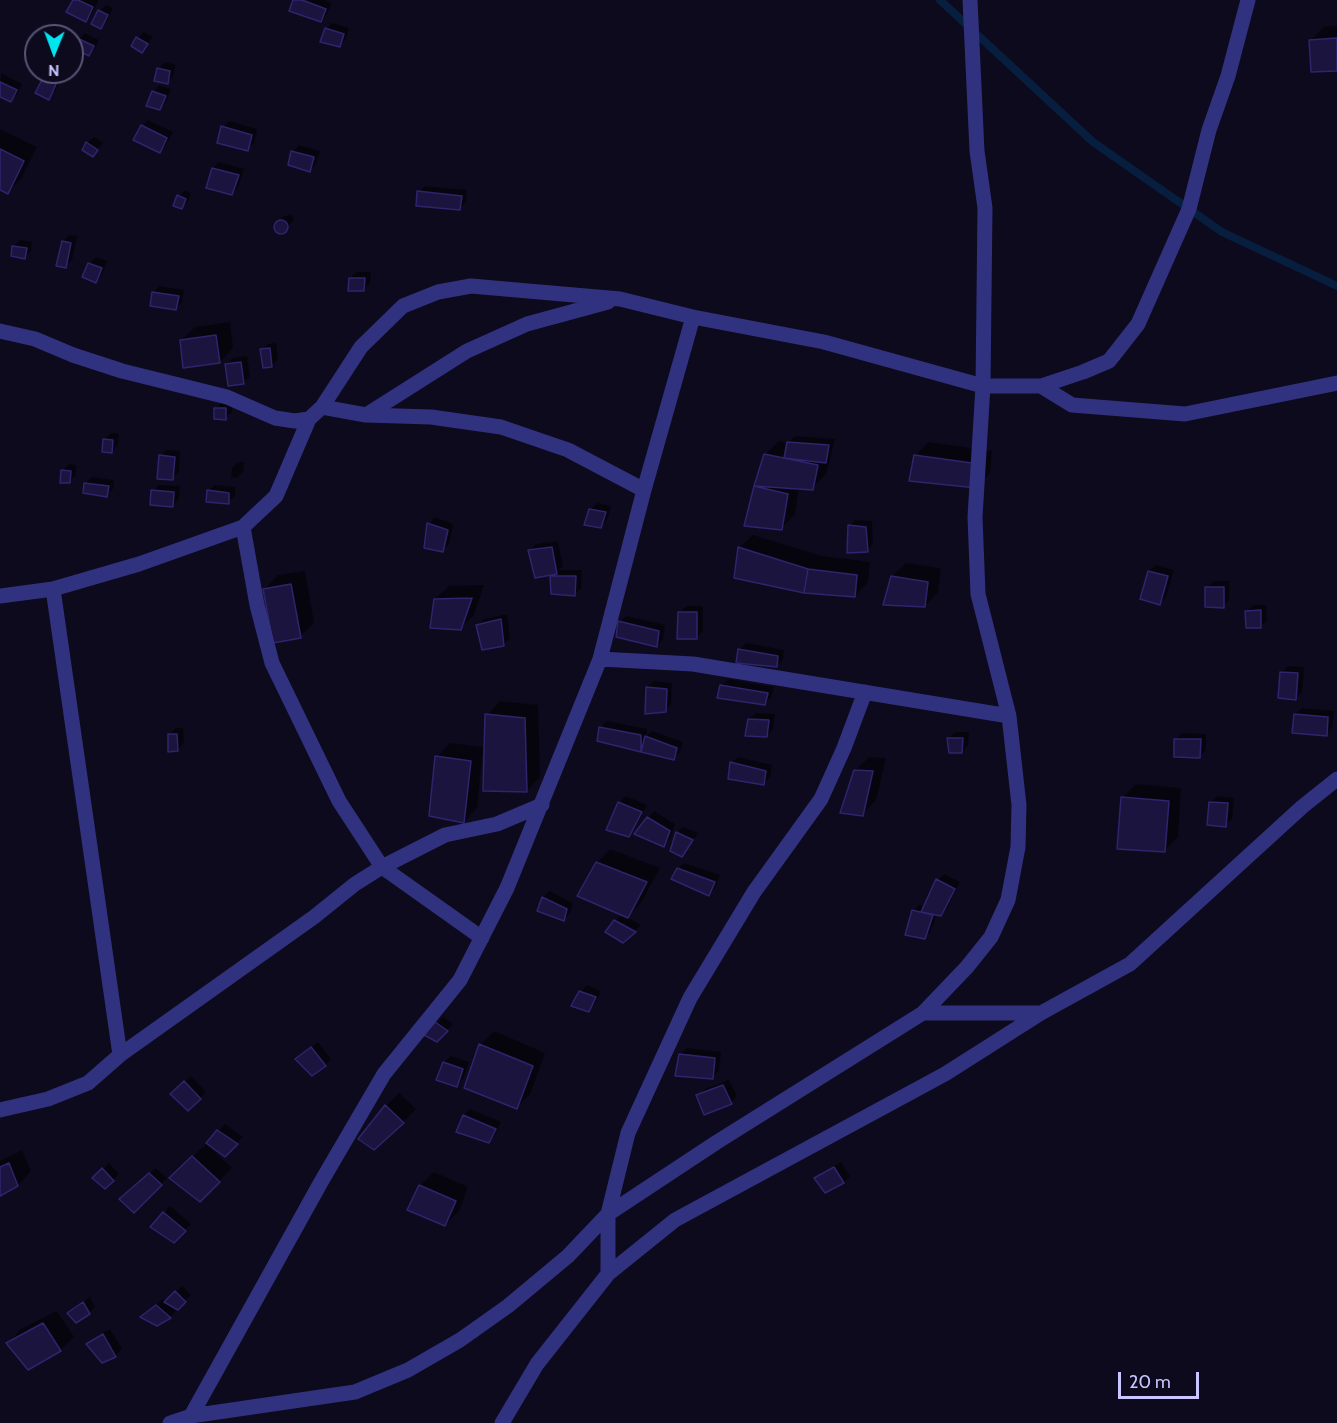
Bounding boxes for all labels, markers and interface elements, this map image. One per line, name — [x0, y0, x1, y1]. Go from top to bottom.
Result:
north arrow — [24, 24, 84, 84]
text: N — [48, 61, 60, 80]
scale bar — [1121, 1360, 1202, 1398]
text: 20 m — [1129, 1371, 1171, 1393]

